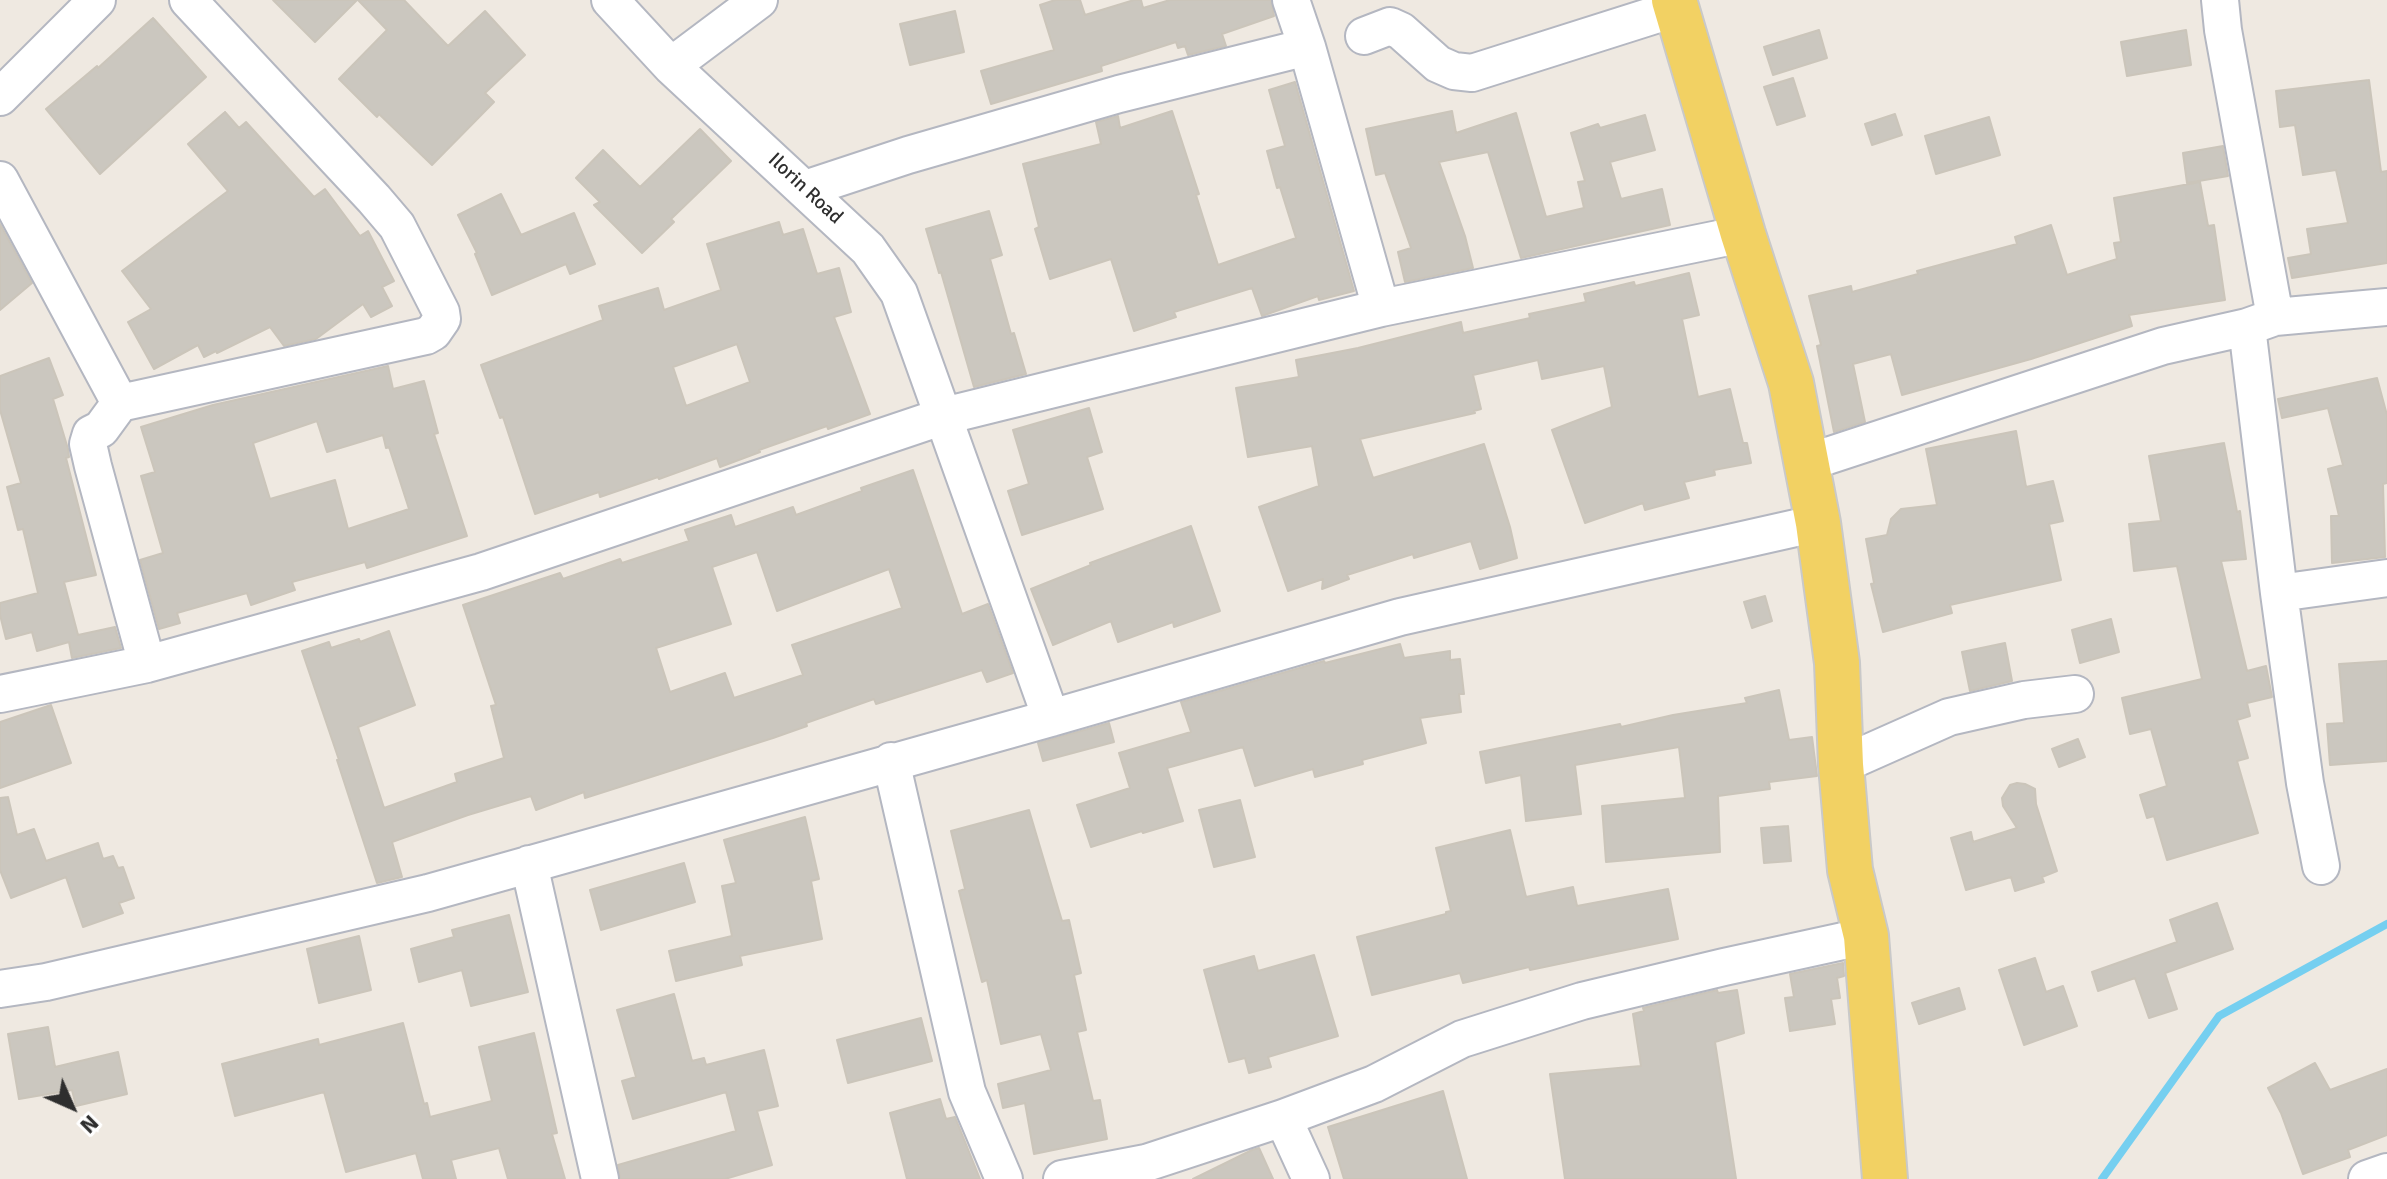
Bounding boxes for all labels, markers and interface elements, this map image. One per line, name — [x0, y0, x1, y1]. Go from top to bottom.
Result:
street label: Ilorin Road — [763, 148, 847, 230]
north arrow — [32, 1067, 112, 1147]
text: N — [74, 1109, 104, 1139]

